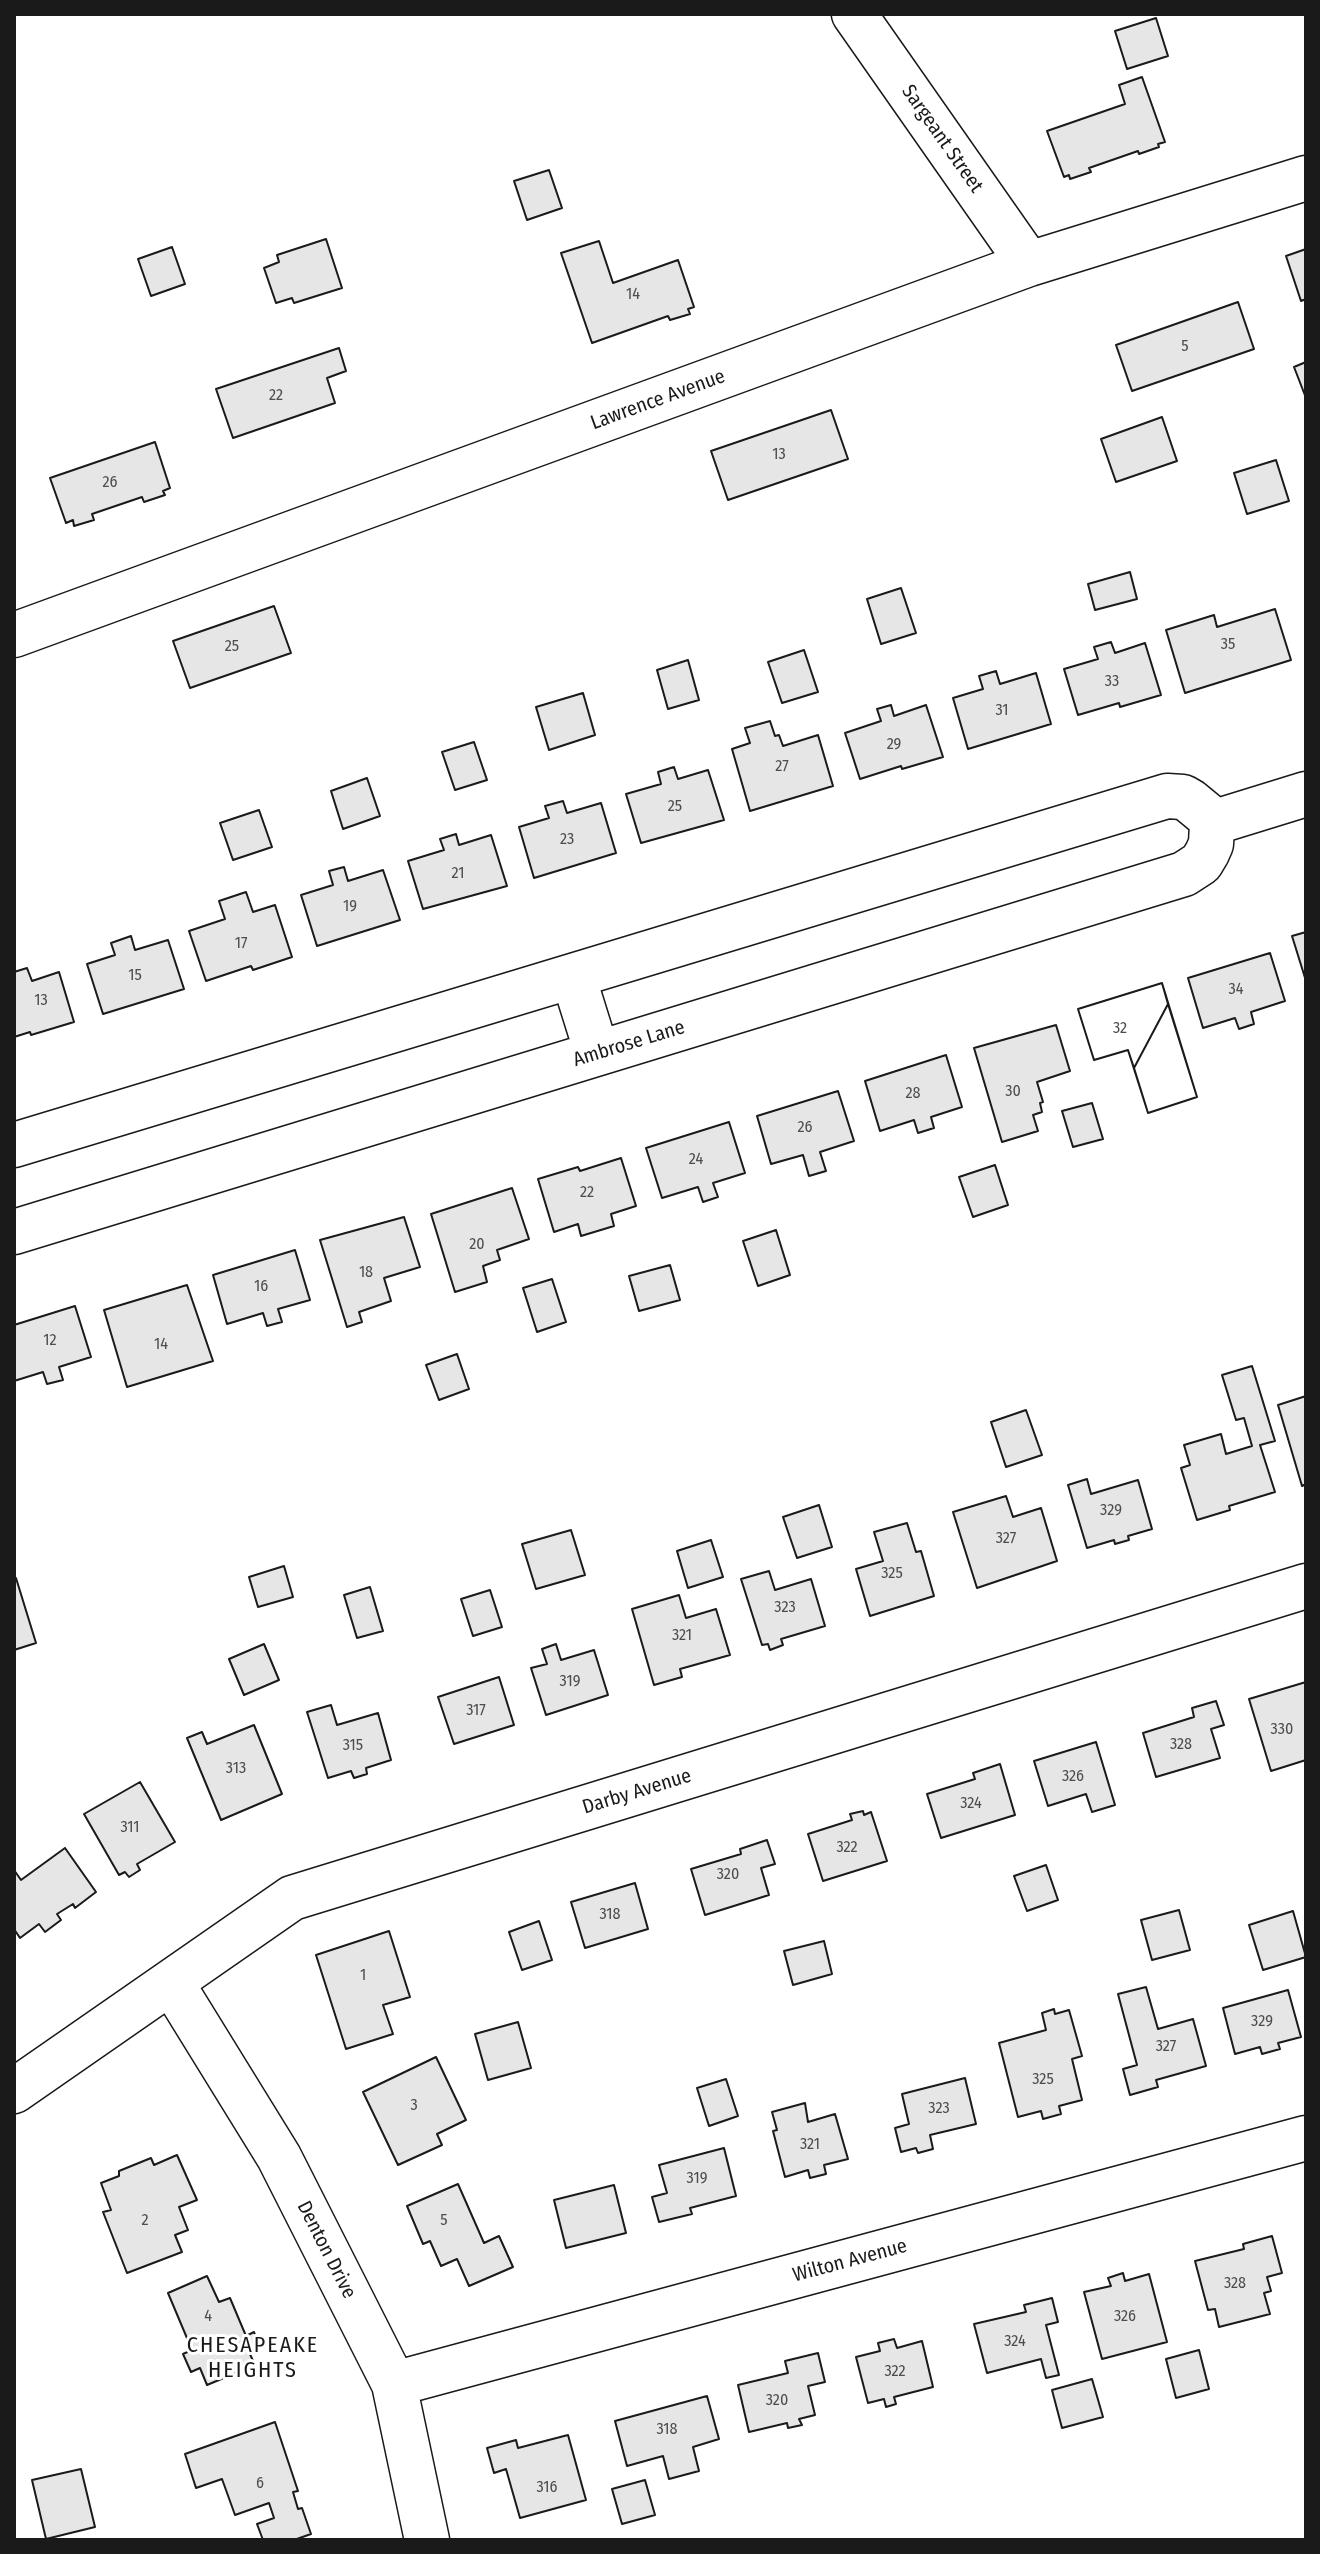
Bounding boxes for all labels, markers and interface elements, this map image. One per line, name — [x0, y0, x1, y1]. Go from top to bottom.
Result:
street label: Sargeant Street — [896, 81, 988, 197]
house number: 14 — [626, 285, 640, 305]
house number: 5 — [1181, 337, 1189, 357]
street label: Lawrence Avenue — [588, 365, 728, 435]
house number: 22 — [269, 386, 283, 406]
house number: 13 — [772, 445, 786, 465]
house number: 26 — [103, 473, 117, 493]
house number: 35 — [1221, 635, 1235, 655]
house number: 25 — [225, 637, 239, 657]
house number: 33 — [1105, 672, 1119, 692]
house number: 31 — [995, 701, 1009, 721]
house number: 29 — [887, 735, 901, 755]
house number: 27 — [775, 757, 789, 777]
house number: 25 — [668, 797, 682, 817]
house number: 23 — [560, 830, 574, 850]
house number: 21 — [452, 864, 464, 884]
house number: 19 — [343, 897, 357, 917]
house number: 17 — [235, 934, 247, 954]
house number: 15 — [128, 966, 142, 986]
house number: 34 — [1229, 980, 1243, 1000]
house number: 13 — [34, 991, 48, 1011]
street label: Ambrose Lane — [570, 1016, 688, 1072]
house number: 32 — [1113, 1019, 1127, 1039]
house number: 30 — [1005, 1082, 1021, 1102]
house number: 28 — [905, 1084, 921, 1104]
house number: 26 — [798, 1118, 812, 1138]
house number: 24 — [689, 1150, 703, 1170]
house number: 22 — [580, 1183, 594, 1203]
house number: 20 — [469, 1235, 485, 1255]
house number: 18 — [359, 1263, 373, 1283]
house number: 16 — [254, 1277, 268, 1297]
house number: 12 — [43, 1331, 57, 1351]
house number: 14 — [154, 1335, 168, 1355]
house number: 329 — [1100, 1501, 1122, 1521]
house number: 327 — [996, 1529, 1016, 1549]
house number: 325 — [881, 1564, 903, 1584]
house number: 323 — [774, 1598, 796, 1618]
house number: 321 — [672, 1626, 692, 1646]
house number: 319 — [560, 1672, 580, 1692]
house number: 317 — [466, 1701, 486, 1721]
house number: 330 — [1271, 1720, 1293, 1740]
house number: 328 — [1170, 1735, 1192, 1755]
house number: 315 — [343, 1736, 363, 1756]
house number: 313 — [226, 1759, 246, 1779]
street label: Darby Avenue — [580, 1764, 694, 1820]
house number: 326 — [1062, 1767, 1084, 1787]
house number: 324 — [960, 1794, 982, 1814]
house number: 311 — [120, 1818, 140, 1838]
house number: 322 — [836, 1838, 858, 1858]
house number: 320 — [717, 1865, 739, 1885]
house number: 318 — [599, 1905, 621, 1925]
house number: 1 — [360, 1966, 366, 1986]
house number: 329 — [1251, 2012, 1273, 2032]
house number: 327 — [1156, 2037, 1176, 2057]
house number: 325 — [1032, 2070, 1054, 2090]
house number: 3 — [410, 2096, 418, 2116]
house number: 323 — [928, 2099, 950, 2119]
house number: 321 — [800, 2135, 820, 2155]
house number: 319 — [687, 2169, 707, 2189]
street label: Denton Drive — [291, 2197, 361, 2303]
house number: 2 — [141, 2211, 149, 2231]
house number: 5 — [440, 2211, 448, 2231]
street label: Wilton Avenue — [790, 2234, 910, 2288]
house number: 328 — [1224, 2274, 1246, 2294]
house number: 4 — [204, 2307, 212, 2327]
house number: 326 — [1114, 2307, 1136, 2327]
house number: 324 — [1004, 2332, 1026, 2352]
district label: CHESAPEAKE HEIGHTS — [187, 2333, 319, 2384]
house number: 322 — [884, 2362, 906, 2382]
house number: 320 — [766, 2391, 788, 2411]
house number: 318 — [656, 2420, 678, 2440]
house number: 6 — [256, 2474, 264, 2494]
house number: 316 — [536, 2478, 558, 2498]

